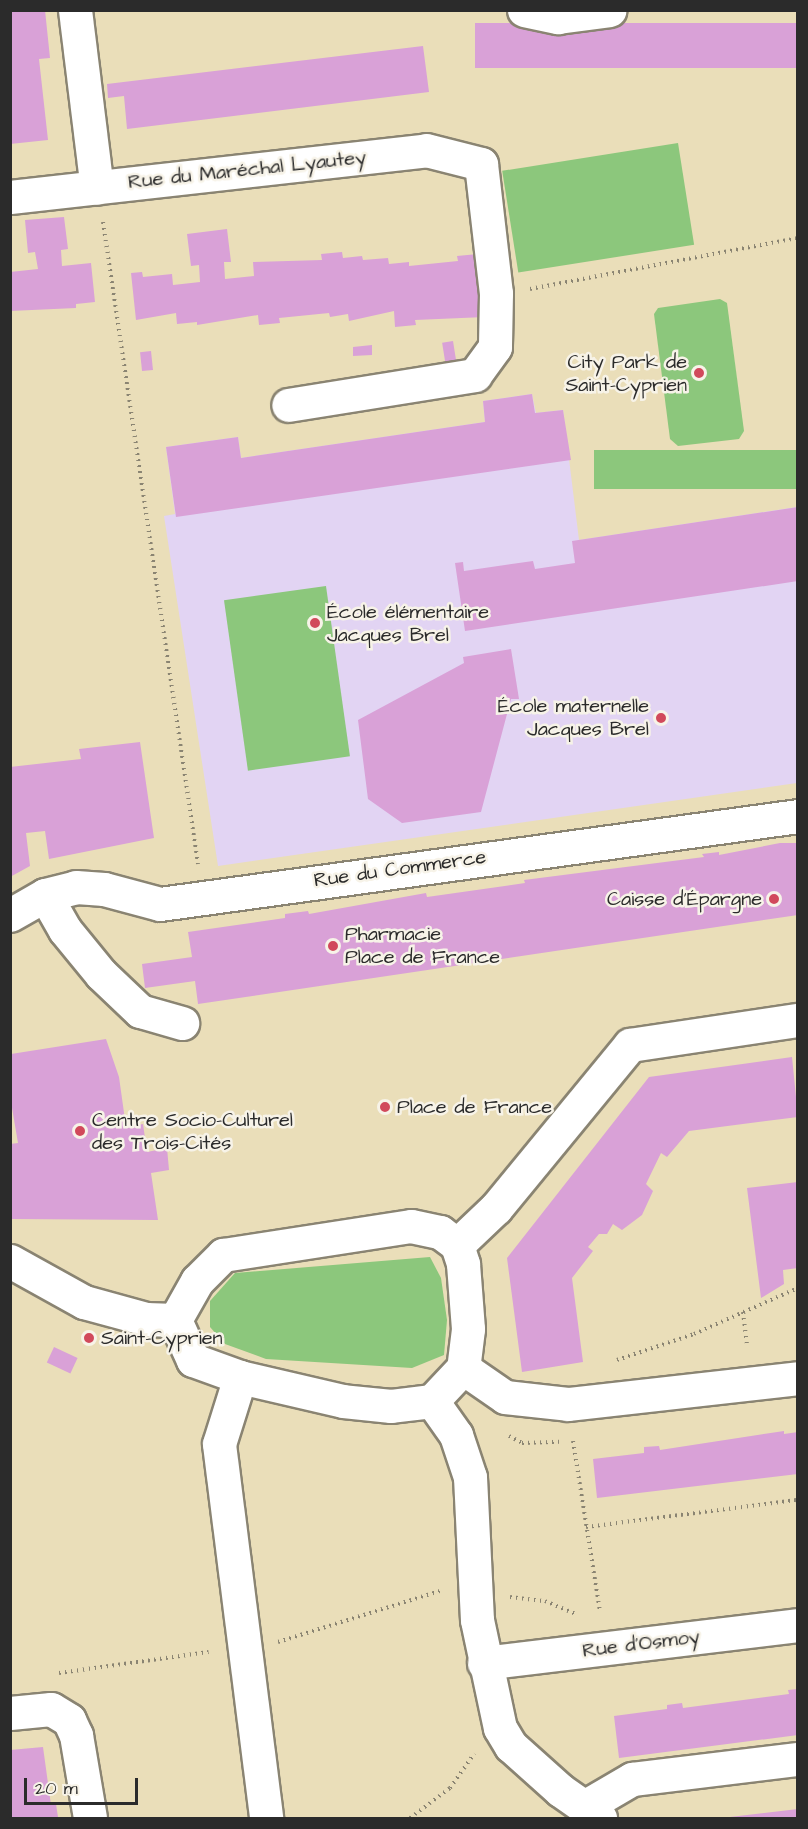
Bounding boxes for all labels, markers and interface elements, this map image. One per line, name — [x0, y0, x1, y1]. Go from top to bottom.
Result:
street label: Rue du Maréchal Lyautey — [127, 146, 367, 194]
place label: City Park de Saint-Cyprien — [565, 350, 687, 397]
marker: City Park de Saint-Cyprien — [692, 366, 706, 380]
place label: École élémentaire Jacques Brel — [327, 600, 489, 647]
marker: École élémentaire Jacques Brel — [308, 616, 322, 630]
place label: École maternelle Jacques Brel — [498, 694, 649, 741]
marker: École maternelle Jacques Brel — [654, 711, 668, 725]
street label: Rue du Commerce — [312, 845, 488, 893]
place label: Caisse d'Épargne — [607, 887, 762, 911]
marker: Caisse d'Épargne — [767, 892, 781, 906]
place label: Pharmacie Place de France — [345, 922, 500, 969]
marker: Pharmacie Place de France — [326, 939, 340, 953]
place label: Place de France — [397, 1095, 552, 1119]
marker: Place de France — [378, 1100, 392, 1114]
place label: Centre Socio-Culturel des Trois-Cités — [92, 1108, 293, 1155]
marker: Centre Socio-Culturel des Trois-Cités — [73, 1124, 87, 1138]
place label: Saint-Cyprien — [101, 1326, 223, 1350]
marker: Saint-Cyprien — [82, 1331, 96, 1345]
street label: Rue d'Osmoy — [581, 1625, 701, 1663]
scale bar — [27, 1766, 141, 1804]
text: 20 m — [35, 1776, 78, 1801]

